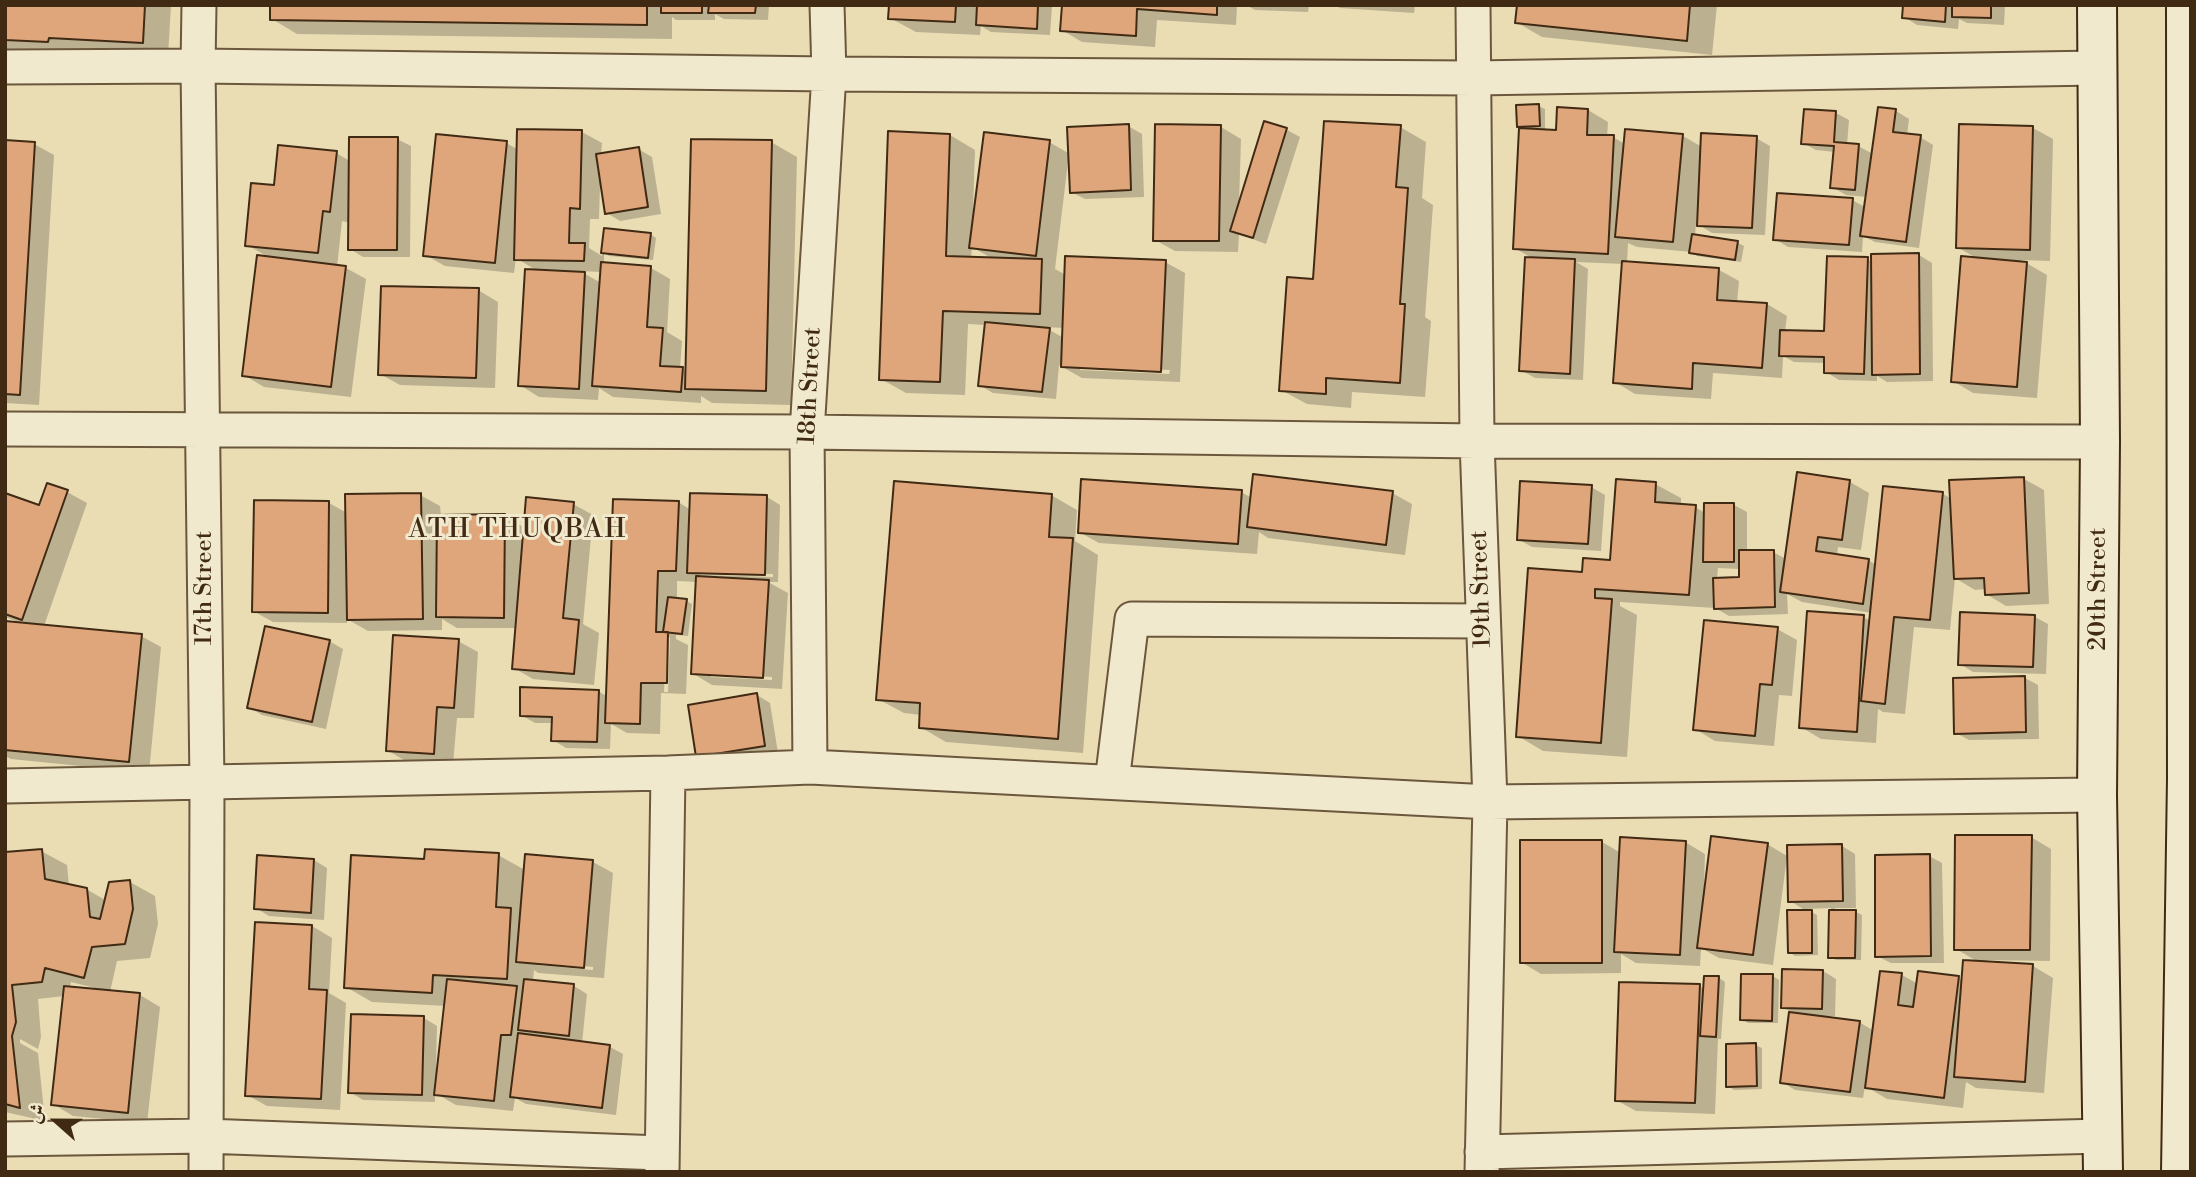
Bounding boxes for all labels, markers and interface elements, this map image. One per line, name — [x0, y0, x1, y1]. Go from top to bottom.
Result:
street label: 18th Street — [794, 326, 828, 446]
district label: ATH THUQBAH — [410, 515, 626, 547]
street label: 20th Street — [2085, 528, 2113, 650]
street label: 19th Street — [1466, 530, 1498, 648]
street label: 17th Street — [191, 531, 219, 645]
north arrow — [21, 1086, 91, 1156]
text: ش — [22, 1100, 51, 1127]

